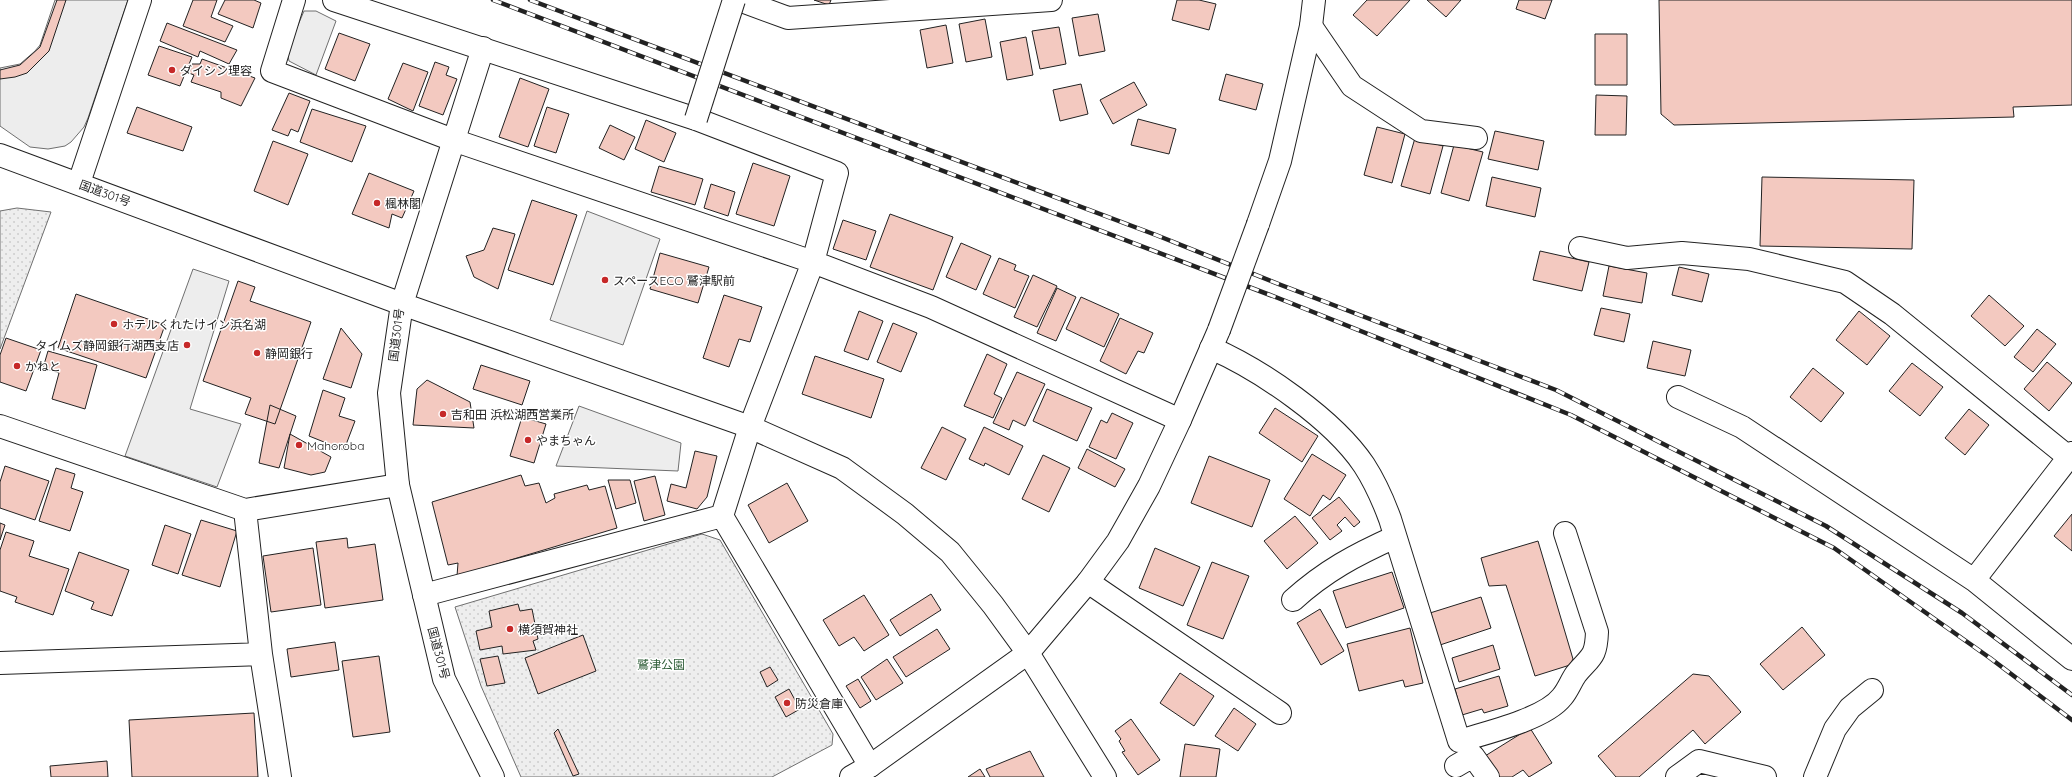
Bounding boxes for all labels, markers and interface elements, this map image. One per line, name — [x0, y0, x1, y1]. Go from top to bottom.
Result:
place label: ダイシン理容 — [180, 63, 252, 78]
marker: ダイシン理容 — [167, 65, 177, 75]
street label: 国道301号 — [77, 177, 133, 209]
place label: 楓林閣 — [385, 196, 421, 211]
marker: 楓林閣 — [372, 198, 382, 208]
place label: スペースECO 鷲津駅前 — [613, 273, 735, 288]
marker: スペースECO 鷲津駅前 — [600, 275, 610, 285]
street label: 国道301号 — [385, 307, 407, 363]
place label: ホテルくれたけイン浜名湖 — [122, 317, 266, 332]
marker: ホテルくれたけイン浜名湖 — [109, 319, 119, 329]
place label: タイムズ静岡銀行湖西支店 — [35, 338, 179, 353]
marker: タイムズ静岡銀行湖西支店 — [182, 340, 192, 350]
place label: 静岡銀行 — [265, 346, 313, 361]
marker: 静岡銀行 — [252, 348, 262, 358]
place label: かねと — [25, 359, 61, 374]
marker: かねと — [12, 361, 22, 371]
place label: 吉和田 浜松湖西営業所 — [451, 407, 574, 422]
marker: 吉和田 浜松湖西営業所 — [438, 409, 448, 419]
place label: やまちゃん — [536, 433, 596, 448]
marker: やまちゃん — [523, 435, 533, 445]
place label: Mahoroba — [307, 438, 364, 453]
marker: Mahoroba — [294, 440, 304, 450]
place label: 横須賀神社 — [518, 622, 578, 637]
marker: 横須賀神社 — [505, 624, 515, 634]
street label: 国道301号 — [425, 625, 453, 681]
park label: 鷲津公園 — [637, 657, 685, 672]
place label: 防災倉庫 — [795, 696, 843, 711]
marker: 防災倉庫 — [782, 698, 792, 708]

